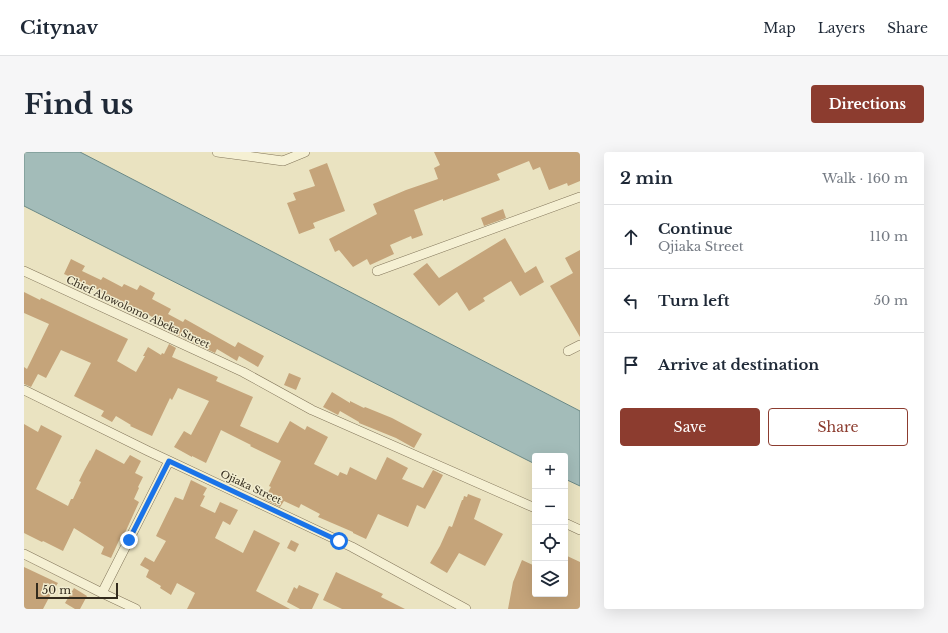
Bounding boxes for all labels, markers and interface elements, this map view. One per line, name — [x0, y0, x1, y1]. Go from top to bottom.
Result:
text: Citynav — [20, 16, 98, 39]
text: Map — [763, 19, 796, 37]
text: Layers — [818, 19, 865, 37]
text: Share — [887, 19, 928, 37]
button: Directions — [811, 85, 924, 123]
text: Find us — [24, 87, 134, 122]
text: 2 min — [620, 168, 673, 189]
text: Walk · 160 m — [822, 170, 908, 187]
text: Continue — [658, 219, 733, 238]
icon: ahead — [620, 226, 642, 248]
text: 110 m — [869, 228, 908, 245]
text: Ojiaka Street — [658, 238, 744, 255]
street label: Chief Alowolomo Abeka Street — [64, 273, 212, 351]
icon: left — [620, 290, 642, 312]
text: Turn left — [658, 291, 729, 310]
text: 50 m — [874, 292, 908, 309]
icon: arrive — [620, 354, 642, 376]
text: Arrive at destination — [658, 355, 819, 374]
button: Save — [620, 408, 760, 446]
button: Share — [768, 408, 908, 446]
map controls — [532, 453, 568, 597]
button: + — [532, 453, 568, 489]
street label: Ojiaka Street — [218, 467, 284, 507]
button: − — [532, 489, 568, 525]
button: locate — [532, 525, 568, 561]
route end — [120, 531, 138, 549]
route start — [330, 532, 348, 550]
button: layers — [532, 561, 568, 597]
scale bar — [36, 581, 118, 600]
text: 50 m — [42, 583, 71, 597]

